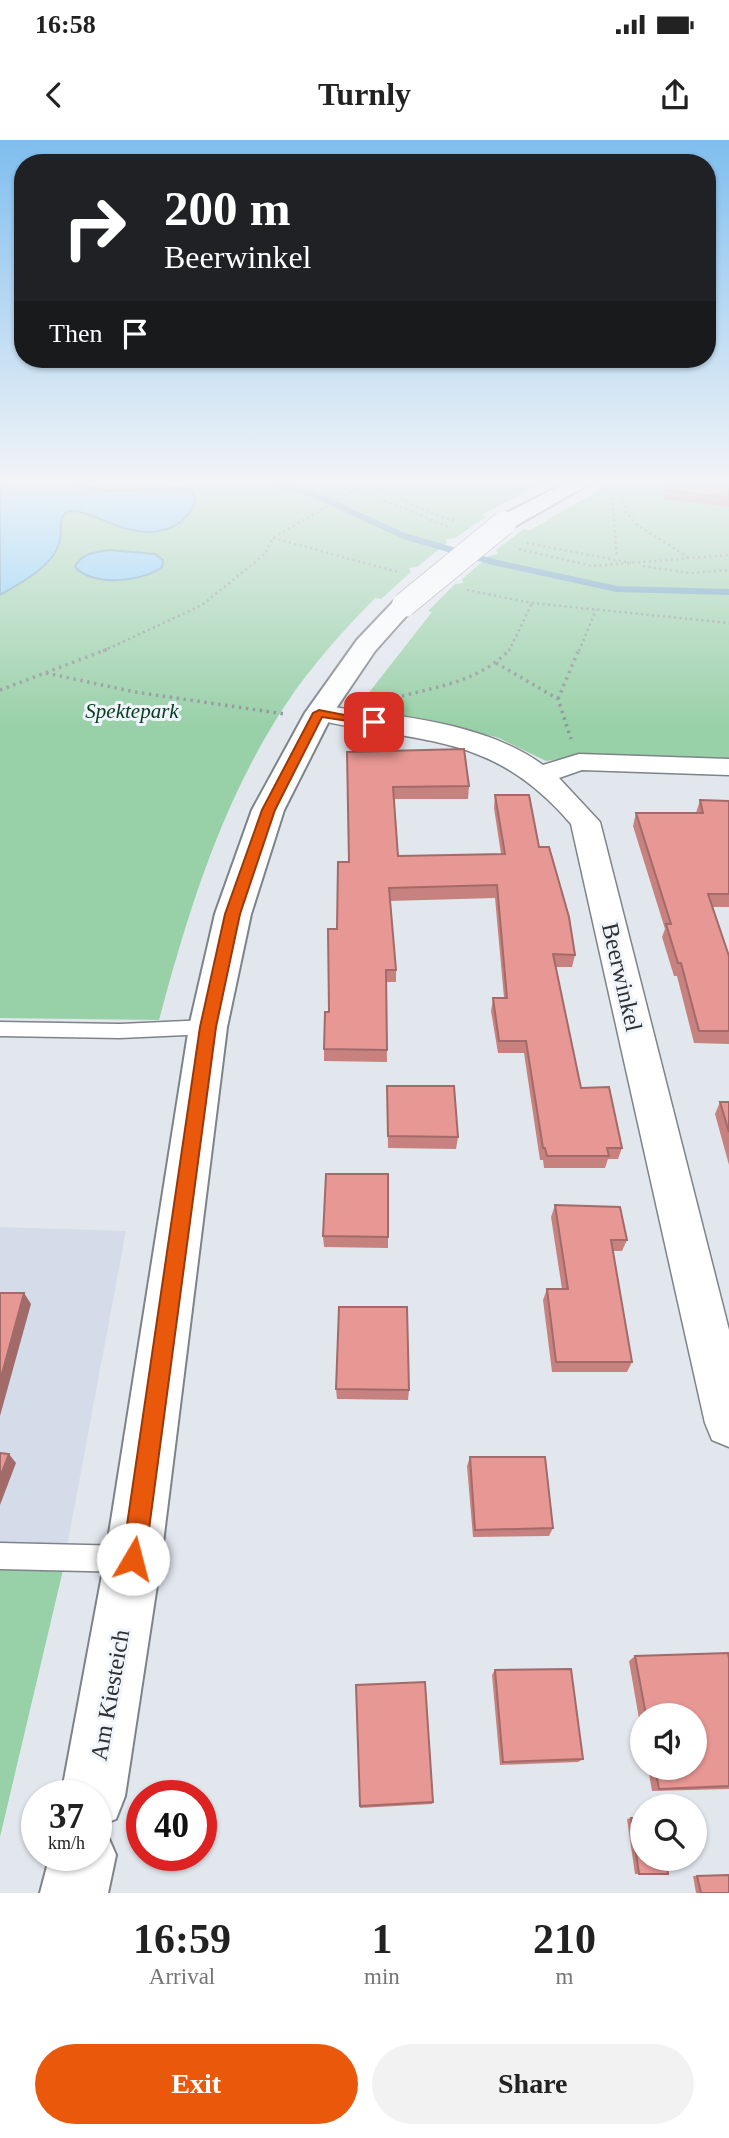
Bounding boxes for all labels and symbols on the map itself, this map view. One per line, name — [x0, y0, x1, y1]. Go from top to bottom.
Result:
pin — [344, 692, 404, 752]
park label: Spektepark — [85, 699, 179, 723]
street label: Beerwinkel — [597, 920, 647, 1034]
position arrow — [96, 1522, 170, 1596]
street label: Am Kiesteich — [86, 1627, 134, 1763]
speed limit sign: 40 — [126, 1780, 217, 1871]

